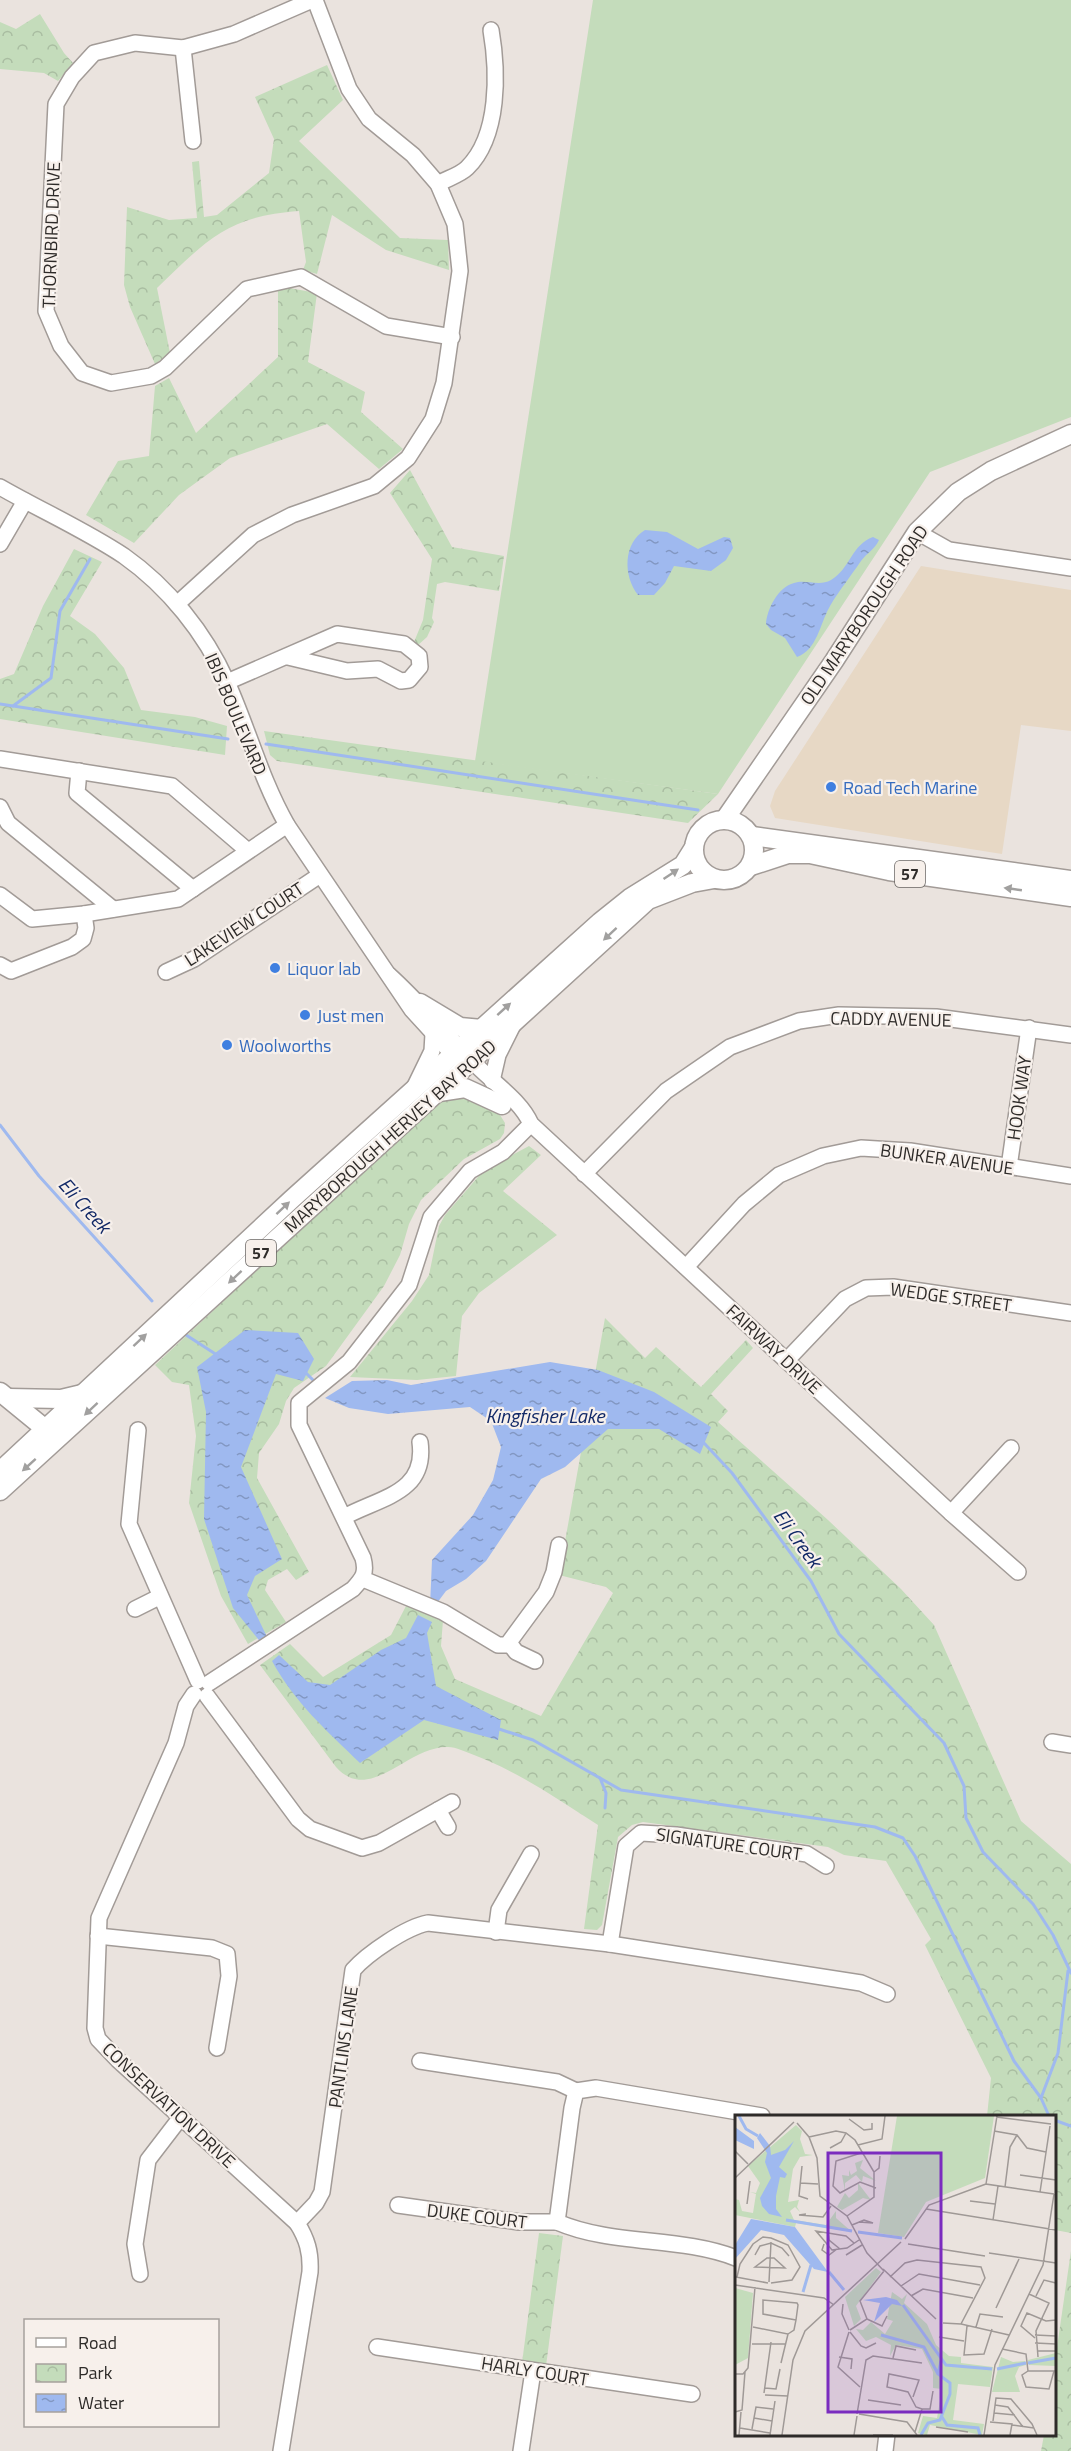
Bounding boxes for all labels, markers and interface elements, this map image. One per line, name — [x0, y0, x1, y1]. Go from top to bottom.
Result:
street label: THORNBIRD DRIVE — [35, 161, 67, 309]
street label: OLD MARYBOROUGH ROAD — [793, 520, 935, 710]
street label: IBIS BOULEVARD — [198, 649, 274, 779]
place label: Road Tech Marine — [843, 774, 977, 801]
marker: Road Tech Marine — [824, 780, 838, 794]
road number: 57 — [895, 861, 925, 887]
one-way arrow — [663, 869, 679, 880]
street label: LAKEVIEW COURT — [179, 875, 310, 973]
one-way arrow — [1004, 884, 1023, 893]
one-way arrow — [602, 927, 617, 941]
place label: Liquor lab — [287, 955, 361, 982]
marker: Liquor lab — [268, 961, 282, 975]
place label: Just men — [317, 1002, 384, 1029]
one-way arrow — [496, 1003, 511, 1016]
street label: CADDY AVENUE — [830, 1004, 952, 1034]
marker: Just men — [298, 1008, 312, 1022]
place label: Woolworths — [239, 1032, 331, 1059]
street label: MARYBOROUGH HERVEY BAY ROAD — [278, 1033, 502, 1239]
marker: Woolworths — [220, 1038, 234, 1052]
street label: HOOK WAY — [1000, 1054, 1038, 1142]
street label: BUNKER AVENUE — [879, 1136, 1015, 1182]
water label: Eli Creek — [51, 1170, 120, 1242]
one-way arrow — [275, 1202, 290, 1215]
road number: 57 — [246, 1240, 276, 1266]
one-way arrow — [228, 1269, 242, 1283]
street label: WEDGE STREET — [889, 1275, 1014, 1319]
street label: FAIRWAY DRIVE — [720, 1298, 828, 1400]
one-way arrow — [132, 1333, 147, 1347]
water label: Kingfisher Lake — [486, 1400, 606, 1431]
one-way arrow — [84, 1402, 99, 1415]
one-way arrow — [22, 1458, 37, 1471]
water label: Eli Creek — [766, 1502, 831, 1576]
street label: SIGNATURE COURT — [654, 1820, 804, 1868]
street label: PANTLINS LANE — [321, 1984, 365, 2110]
street label: CONSERVATION DRIVE — [96, 2036, 242, 2174]
inset map — [735, 2115, 1056, 2436]
street label: DUKE COURT — [425, 2196, 529, 2236]
legend — [24, 2319, 219, 2427]
text: Road — [78, 2329, 117, 2356]
street label: HARLY COURT — [480, 2349, 591, 2393]
text: Park — [78, 2359, 113, 2386]
text: Water — [78, 2389, 124, 2416]

